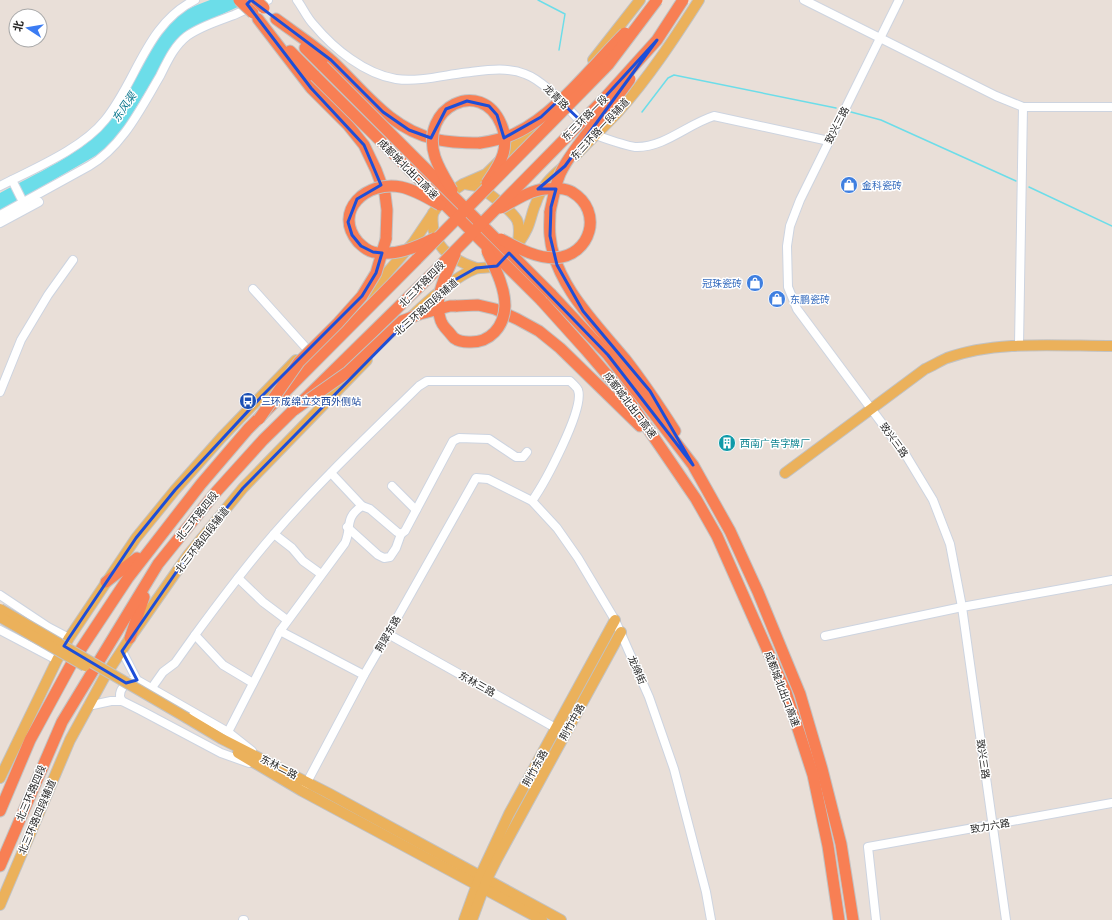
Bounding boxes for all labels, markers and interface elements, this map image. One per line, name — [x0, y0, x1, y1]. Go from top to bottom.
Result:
north arrow — [8, 8, 48, 48]
text: 北 — [10, 19, 26, 33]
street label: 龙青路 — [541, 82, 571, 112]
water label: 东风渠 — [109, 88, 140, 125]
street label: 东三环路一段 — [559, 92, 611, 144]
street label: 东三环路一段辅道 — [568, 95, 632, 163]
street label: 致兴三路 — [822, 104, 852, 146]
street label: 成都城北出口高速 — [375, 136, 441, 202]
shop icon: 金科瓷砖 — [839, 175, 859, 195]
place label: 金科瓷砖 — [862, 179, 902, 192]
street label: 北三环路四段 — [396, 258, 448, 310]
shop icon: 冠珠瓷砖 — [745, 273, 765, 293]
street label: 北三环路四段辅道 — [392, 276, 460, 338]
place label: 冠珠瓷砖 — [702, 277, 742, 290]
shop icon: 东鹏瓷砖 — [767, 289, 787, 309]
place label: 东鹏瓷砖 — [790, 293, 830, 306]
street label: 成都城北出口高速 — [601, 369, 659, 441]
bus stop icon: 三环成绵立交西外侧站 — [238, 391, 258, 411]
place label: 三环成绵立交西外侧站 — [261, 395, 361, 408]
street label: 致兴三路 — [877, 420, 911, 460]
building icon: 西南广告字牌厂 — [717, 433, 737, 453]
place label: 西南广告字牌厂 — [740, 437, 810, 450]
street label: 北三环路四段 — [173, 489, 221, 543]
street label: 北三环路四段辅道 — [172, 504, 232, 576]
street label: 荆翠东路 — [372, 613, 404, 655]
street label: 成都城北出口高速 — [762, 649, 802, 729]
street label: 龙绵街 — [625, 654, 649, 686]
street label: 东林三路 — [456, 669, 498, 699]
street label: 荆竹中路 — [557, 701, 587, 743]
street label: 致兴三路 — [974, 738, 992, 780]
street label: 荆竹东路 — [520, 747, 550, 789]
street label: 东林二路 — [258, 752, 300, 782]
street label: 北三环路四段 — [13, 763, 49, 823]
street label: 北三环路四段辅道 — [15, 778, 59, 856]
street label: 致力六路 — [969, 816, 1011, 836]

